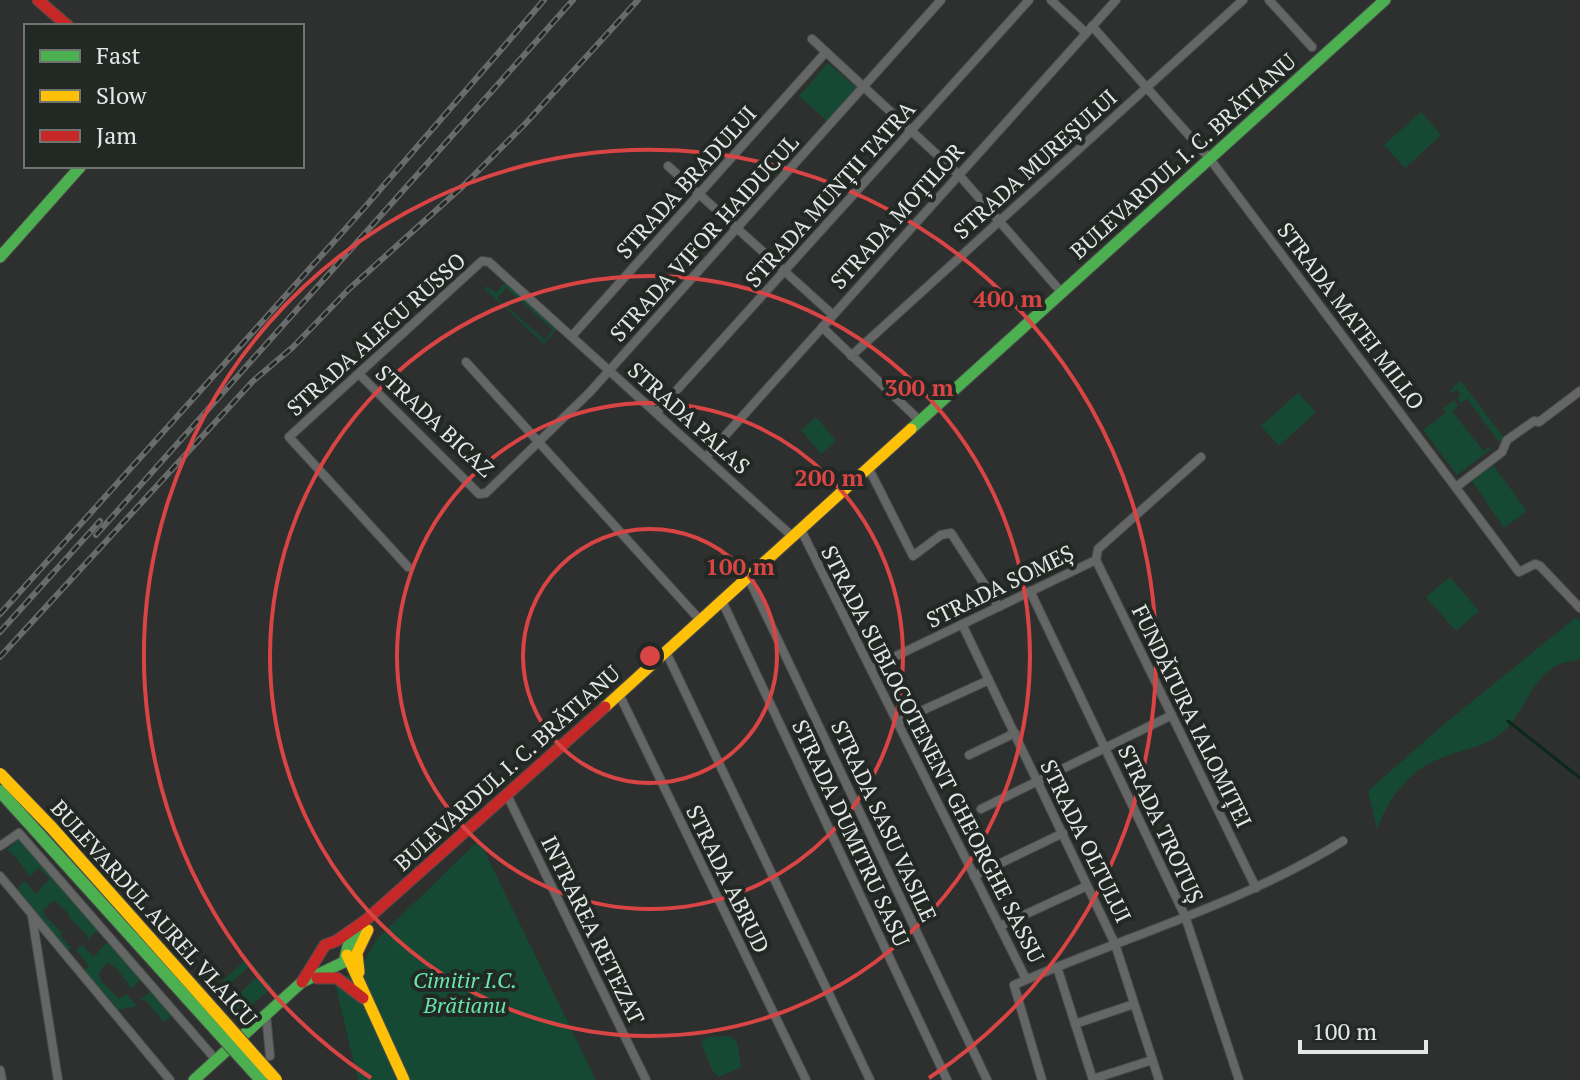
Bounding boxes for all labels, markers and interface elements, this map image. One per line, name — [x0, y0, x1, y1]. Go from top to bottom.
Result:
legend — [24, 24, 304, 168]
text: Fast — [96, 39, 141, 71]
street label: BULEVARDUL I. C. BRĂTIANU — [1064, 46, 1302, 265]
text: Slow — [96, 79, 147, 111]
street label: STRADA MUREȘULUI — [947, 82, 1123, 245]
street label: STRADA MUNȚII TATRA — [738, 94, 922, 293]
street label: STRADA BRADULUI — [609, 99, 762, 264]
text: Jam — [96, 119, 137, 151]
street label: STRADA VIFOR HAIDUCUL — [603, 128, 804, 347]
street label: STRADA MOȚILOR — [823, 137, 970, 295]
street label: STRADA MATEI MILLO — [1271, 216, 1431, 415]
street label: STRADA ALECU RUSSO — [280, 245, 471, 422]
text: 400 m — [973, 282, 1043, 314]
street label: STRADA PALAS — [622, 355, 756, 480]
street label: STRADA BICAZ — [370, 358, 501, 483]
text: 300 m — [884, 371, 954, 403]
text: 200 m — [794, 461, 864, 493]
street label: STRADA SOMEȘ — [921, 537, 1078, 634]
street label: STRADA SUBLOCOTENENT GHEORGHE SASSU — [815, 540, 1052, 968]
text: 100 m — [705, 550, 775, 582]
street label: FUNDĂTURA IALOMIȚEI — [1126, 600, 1259, 832]
centre of rings — [636, 642, 664, 670]
street label: BULEVARDUL I. C. BRĂTIANU — [388, 658, 626, 877]
street label: STRADA DUMITRU SASU — [786, 715, 917, 951]
street label: STRADA SASU VASILE — [825, 715, 944, 926]
street label: STRADA TROTUȘ — [1112, 740, 1211, 908]
street label: STRADA OLTULUI — [1034, 754, 1139, 927]
street label: BULEVARDUL AUREL VLAICU — [45, 793, 264, 1032]
street label: STRADA ABRUD — [680, 800, 777, 958]
street label: INTRAREA RETEZAT — [535, 831, 652, 1029]
park label: Cimitir I.C. Brătianu — [413, 965, 517, 1019]
scale bar — [1300, 1004, 1426, 1054]
text: 100 m — [1312, 1015, 1377, 1047]

